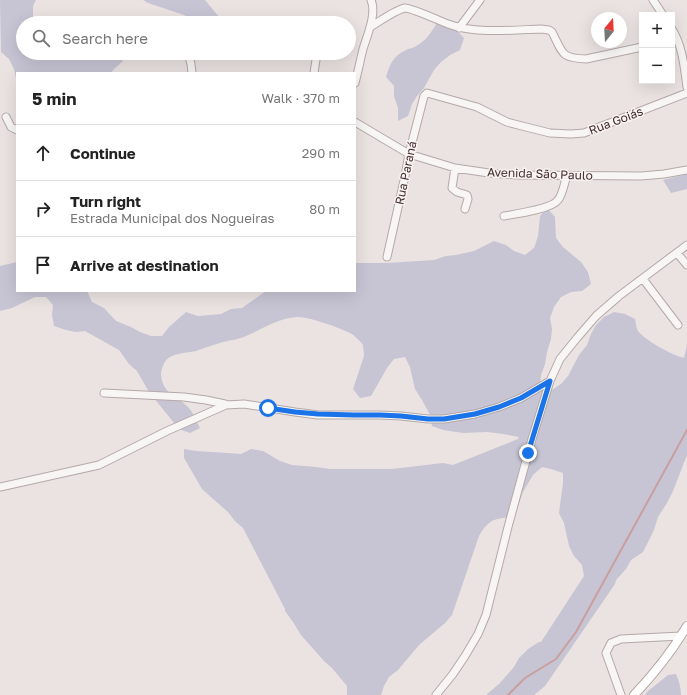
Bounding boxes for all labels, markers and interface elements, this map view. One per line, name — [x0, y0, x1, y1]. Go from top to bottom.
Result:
north arrow — [591, 12, 627, 48]
map controls — [639, 12, 675, 84]
button: + — [639, 12, 675, 48]
search box — [16, 16, 356, 60]
icon: search — [30, 27, 52, 49]
text: Search here — [62, 29, 148, 47]
button: − — [639, 48, 675, 84]
text: 5 min — [32, 88, 76, 109]
text: Walk · 370 m — [261, 90, 340, 106]
street label: Rua Goiás — [587, 103, 645, 138]
street label: Rua Paraná — [391, 140, 420, 206]
icon: ahead — [32, 142, 54, 164]
text: Continue — [70, 144, 136, 162]
text: 290 m — [302, 145, 340, 161]
street label: Avenida São Paulo — [487, 164, 593, 183]
text: Turn right — [70, 192, 141, 210]
icon: right — [32, 198, 54, 220]
text: 80 m — [309, 201, 340, 217]
text: Estrada Municipal dos Nogueiras — [70, 210, 274, 226]
icon: arrive — [32, 254, 54, 276]
text: Arrive at destination — [70, 256, 219, 274]
route start — [259, 399, 277, 417]
route end — [519, 444, 537, 462]

